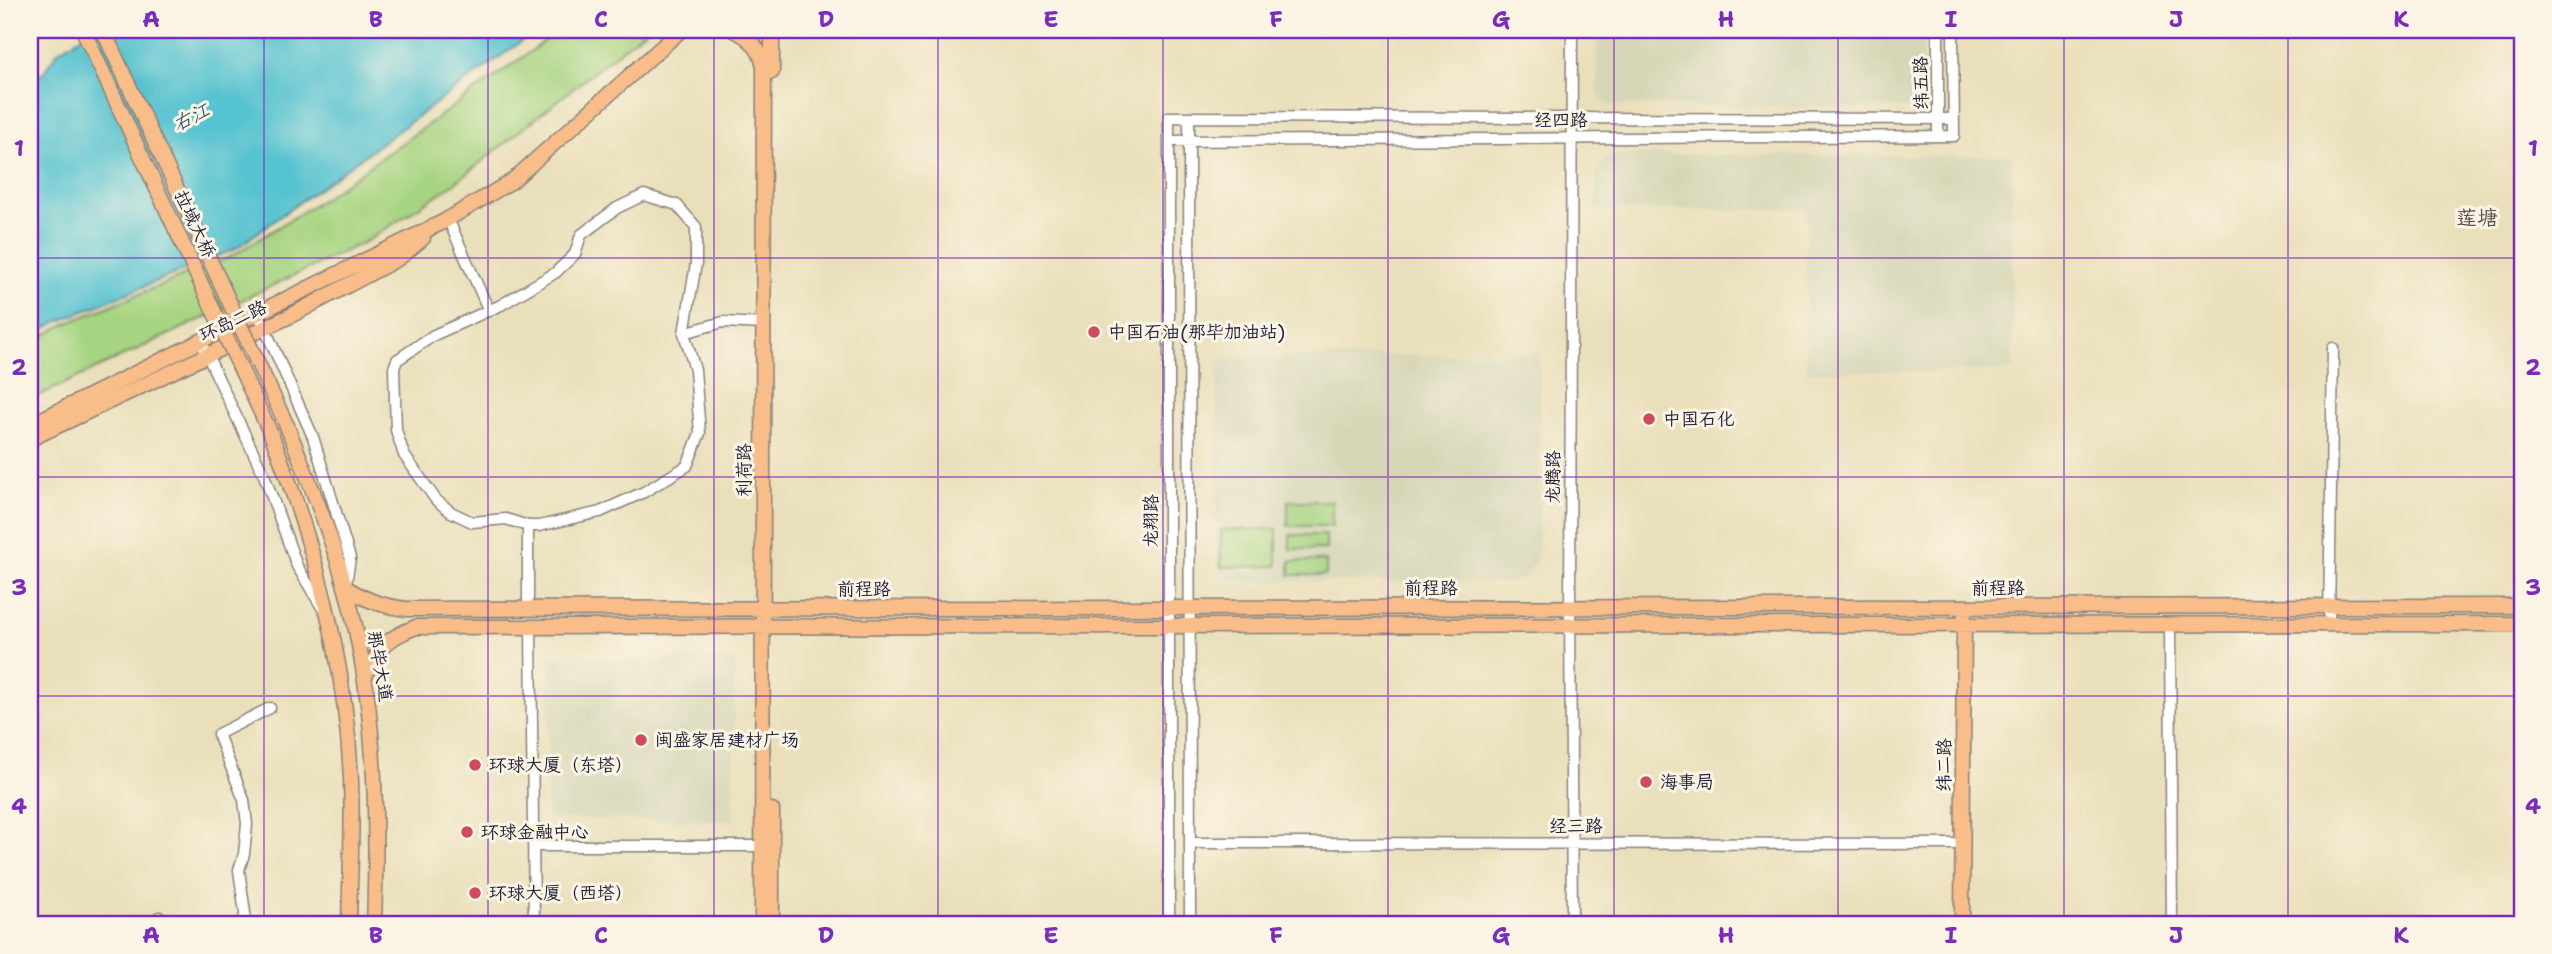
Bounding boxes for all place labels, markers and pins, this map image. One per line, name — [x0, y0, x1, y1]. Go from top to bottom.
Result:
place label: 中国石油(那毕加油站) — [1108, 320, 1285, 344]
marker: 中国石油(那毕加油站) — [1086, 324, 1102, 340]
place label: 中国石化 — [1663, 407, 1735, 431]
marker: 中国石化 — [1641, 411, 1657, 427]
place label: 闽盛家居建材广场 — [655, 728, 799, 752]
marker: 闽盛家居建材广场 — [633, 732, 649, 748]
place label: 环球大厦（东塔） — [489, 753, 633, 777]
marker: 环球大厦（东塔） — [467, 757, 483, 773]
place label: 海事局 — [1660, 770, 1714, 794]
marker: 海事局 — [1638, 774, 1654, 790]
place label: 环球金融中心 — [481, 820, 589, 844]
marker: 环球金融中心 — [459, 824, 475, 840]
place label: 环球大厦（西塔） — [489, 881, 633, 905]
marker: 环球大厦（西塔） — [467, 885, 483, 901]

